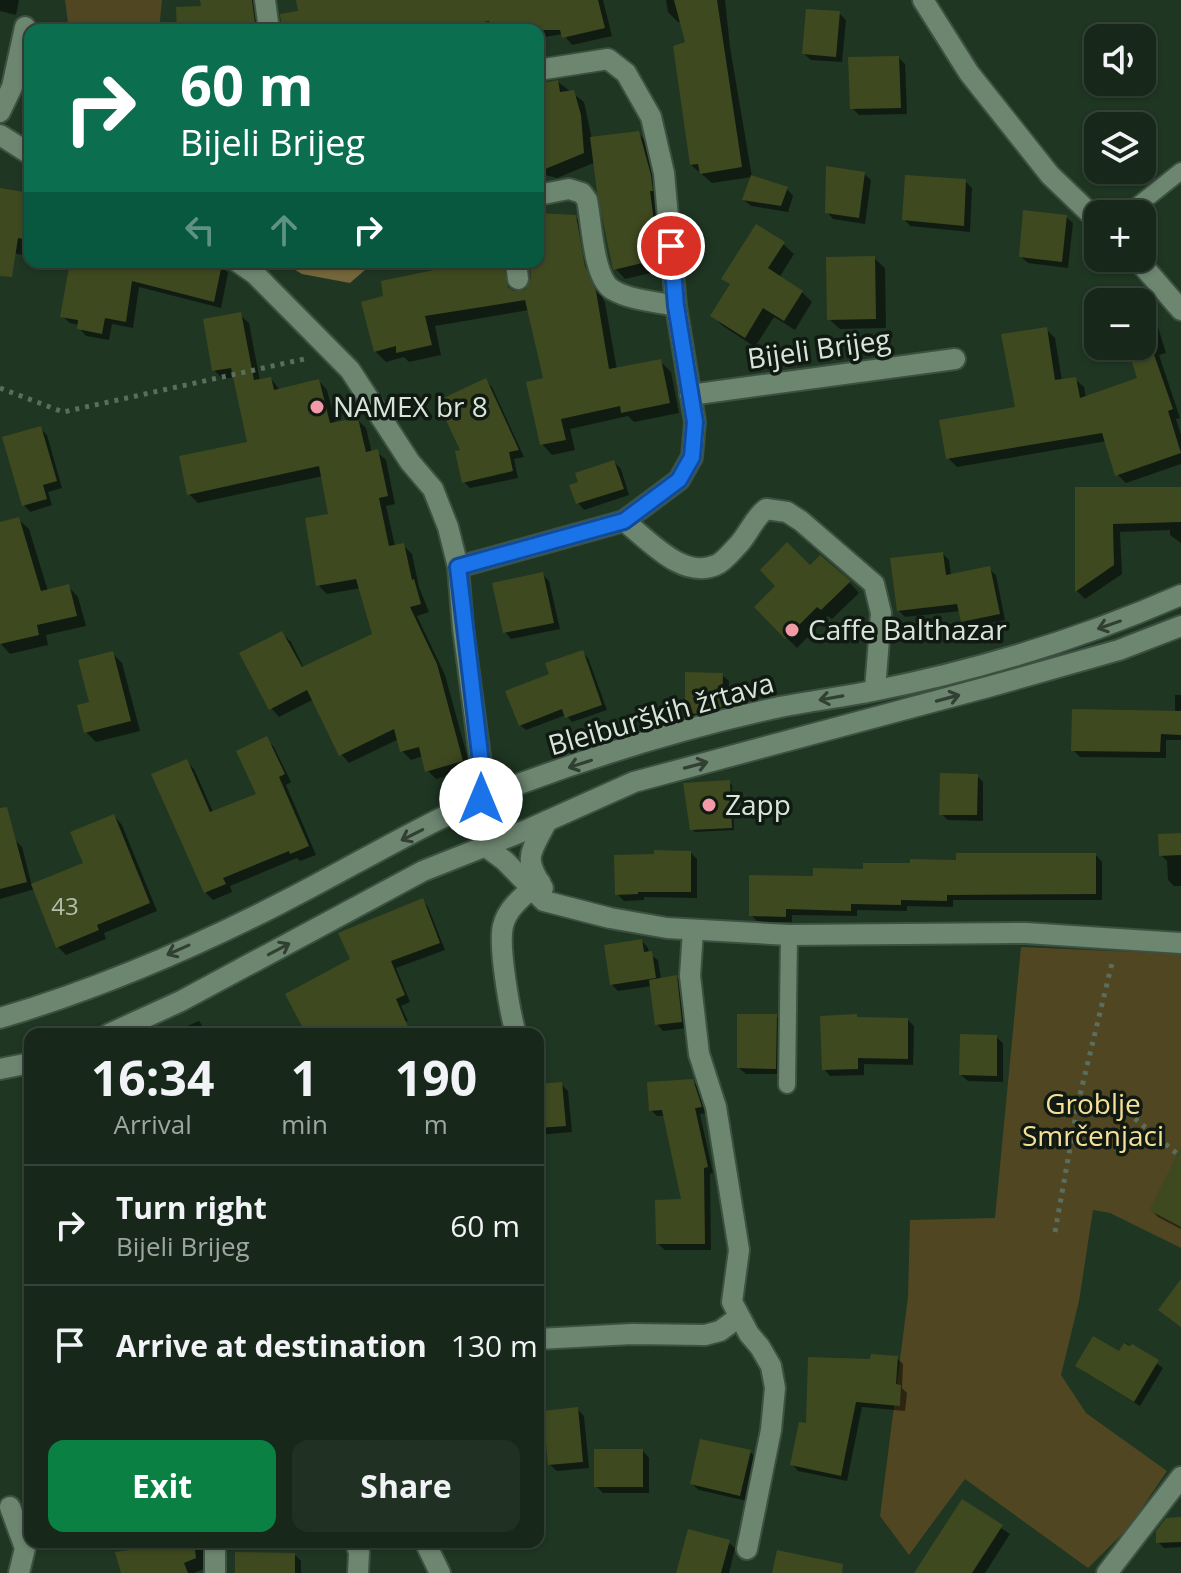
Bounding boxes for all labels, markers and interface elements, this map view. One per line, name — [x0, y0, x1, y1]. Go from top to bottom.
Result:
map controls — [1084, 24, 1156, 360]
button: sound — [1084, 24, 1156, 96]
text: 60 m — [180, 46, 314, 122]
icon: right — [48, 56, 152, 160]
button: layers — [1084, 112, 1156, 184]
text: Bijeli Brijeg — [180, 118, 365, 167]
button: + — [1084, 200, 1156, 272]
icon: left — [178, 208, 222, 252]
icon: ahead — [262, 208, 306, 252]
icon: right — [346, 208, 390, 252]
pin — [637, 212, 705, 280]
icon: arrive — [649, 224, 693, 268]
button: − — [1084, 288, 1156, 360]
street label: Bijeli Brijeg — [745, 319, 893, 377]
place label: NAMEX br 8 — [333, 387, 488, 425]
marker: NAMEX br 8 — [308, 398, 326, 416]
place label: Caffe Balthazar — [808, 610, 1007, 648]
one-way arrow — [1097, 619, 1122, 634]
marker: Caffe Balthazar — [783, 621, 801, 639]
street label: Bleiburških žrtava — [544, 663, 778, 763]
one-way arrow — [934, 690, 960, 705]
one-way arrow — [819, 692, 844, 707]
one-way arrow — [683, 756, 709, 771]
position arrow — [439, 757, 523, 841]
one-way arrow — [567, 758, 592, 773]
place label: Zapp — [725, 785, 791, 823]
marker: Zapp — [700, 796, 718, 814]
one-way arrow — [400, 828, 424, 843]
house number: 43 — [51, 889, 79, 922]
one-way arrow — [266, 941, 290, 957]
one-way arrow — [167, 943, 191, 958]
text: 16:34 — [91, 1045, 214, 1110]
text: 1 — [291, 1045, 318, 1110]
text: 190 — [395, 1045, 477, 1110]
park label: Groblje Smrčenjaci — [1022, 1084, 1164, 1154]
text: Arrival — [113, 1106, 192, 1142]
text: min — [281, 1106, 328, 1142]
text: m — [424, 1106, 448, 1142]
text: Turn right — [116, 1187, 267, 1228]
icon: right — [48, 1203, 92, 1247]
text: 60 m — [450, 1205, 520, 1246]
text: Bijeli Brijeg — [116, 1228, 250, 1264]
icon: arrive — [48, 1323, 92, 1367]
text: Arrive at destination — [116, 1325, 427, 1366]
text: 130 m — [451, 1325, 538, 1366]
button: Exit — [48, 1440, 276, 1532]
button: Share — [292, 1440, 520, 1532]

